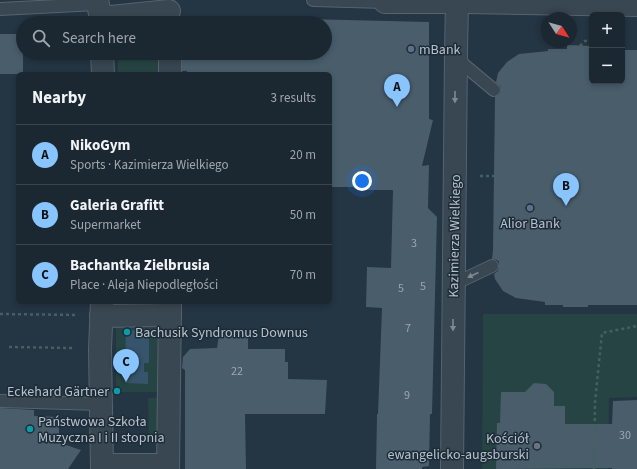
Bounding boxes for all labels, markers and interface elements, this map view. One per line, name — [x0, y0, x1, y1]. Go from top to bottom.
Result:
north arrow — [541, 12, 577, 48]
map controls — [589, 12, 625, 84]
button: + — [589, 12, 625, 48]
search box — [16, 16, 332, 60]
icon: search — [30, 27, 52, 49]
text: Search here — [62, 28, 136, 49]
place label: mBank — [419, 40, 461, 60]
marker: mBank — [406, 44, 416, 54]
button: − — [589, 48, 625, 84]
pin: A — [384, 74, 410, 107]
text: Nearby — [32, 86, 86, 110]
text: 3 results — [271, 89, 316, 107]
one-way arrow — [452, 91, 459, 103]
text: NikoGym — [70, 135, 130, 156]
text: A — [41, 146, 49, 164]
text: 20 m — [290, 146, 316, 164]
text: Sports · Kazimierza Wielkiego — [70, 156, 228, 174]
your location — [352, 171, 372, 191]
pin: B — [553, 173, 579, 206]
street label: Kazimierza Wielkiego — [444, 174, 466, 298]
text: Galeria Grafitt — [70, 195, 164, 216]
marker: Alior Bank — [525, 203, 535, 213]
text: B — [41, 206, 49, 224]
text: 50 m — [290, 206, 316, 224]
place label: Alior Bank — [500, 214, 560, 234]
text: Supermarket — [70, 216, 141, 234]
house number: 3 — [411, 235, 417, 252]
text: Bachantka Zielbrusia — [70, 255, 210, 276]
text: C — [41, 266, 49, 284]
text: 70 m — [290, 266, 316, 284]
one-way arrow — [467, 272, 478, 278]
text: Place · Aleja Niepodległości — [70, 276, 218, 294]
house number: 5 — [420, 278, 426, 295]
house number: 5 — [398, 280, 404, 297]
one-way arrow — [450, 319, 456, 332]
house number: 7 — [405, 320, 411, 337]
place label: Bachusik Syndromus Downus — [135, 323, 308, 343]
marker: Bachusik Syndromus Downus — [122, 327, 132, 337]
pin: C — [113, 349, 139, 382]
house number: 22 — [231, 363, 243, 380]
place label: Eckehard Gärtner — [7, 382, 109, 402]
marker: Eckehard Gärtner — [112, 386, 122, 396]
house number: 9 — [404, 387, 410, 404]
place label: Państwowa Szkoła Muzyczna I i II stopnia — [38, 412, 165, 448]
marker: Państwowa Szkoła Muzyczna I i II stopnia — [25, 424, 35, 434]
house number: 30 — [619, 427, 631, 444]
place label: Kościół ewangelicko-augsburski — [387, 429, 530, 465]
marker: Kościół ewangelicko-augsburski — [532, 441, 542, 451]

